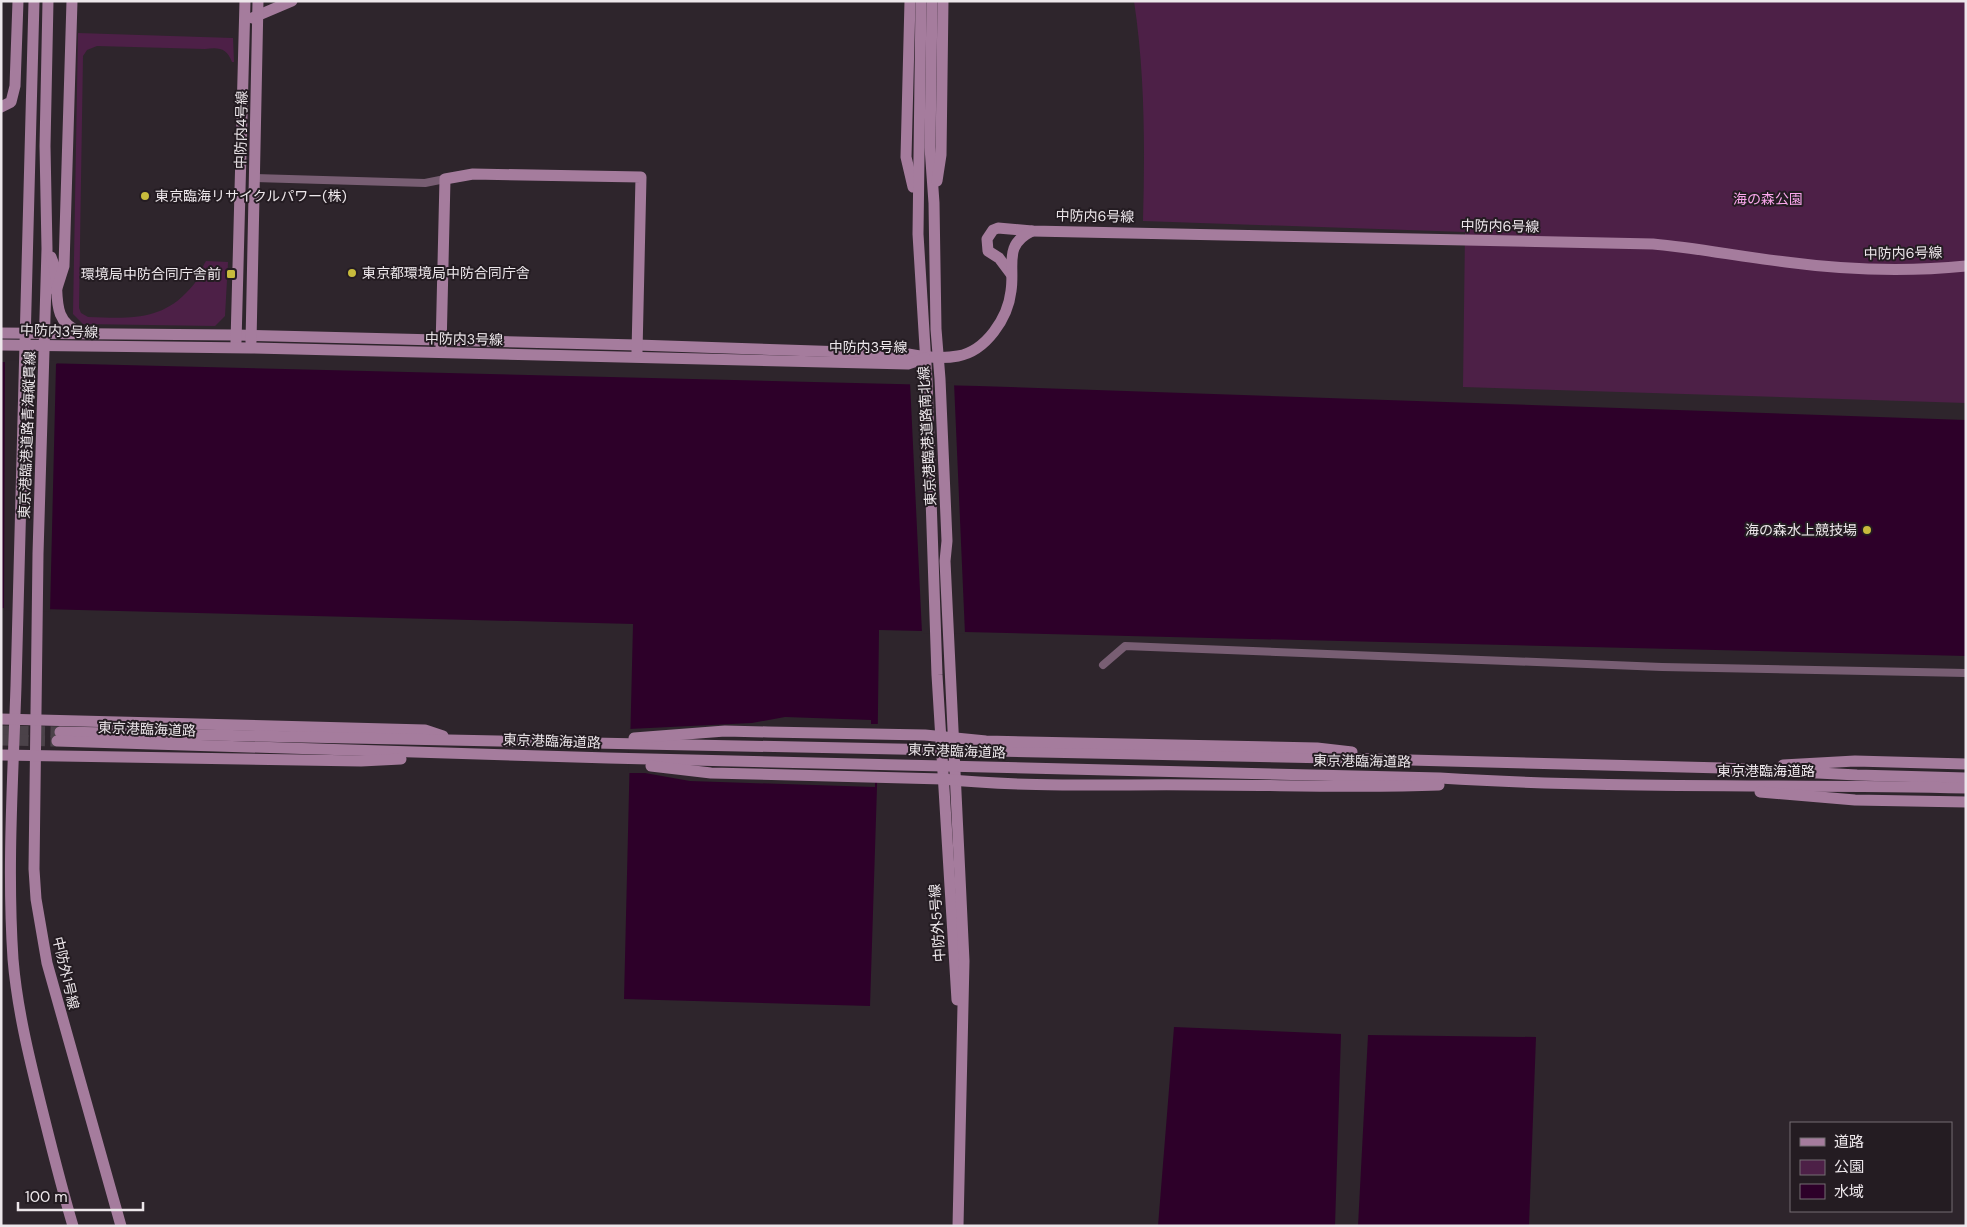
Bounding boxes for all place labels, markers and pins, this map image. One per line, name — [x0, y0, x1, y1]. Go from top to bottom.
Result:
place label: 東京臨海リサイクルパワー(株) — [155, 187, 347, 205]
marker: 東京臨海リサイクルパワー(株) — [139, 190, 151, 202]
place label: 東京都環境局中防合同庁舎 — [362, 264, 530, 282]
place label: 環境局中防合同庁舎前 — [81, 265, 221, 283]
marker: 東京都環境局中防合同庁舎 — [346, 267, 358, 279]
marker: 環境局中防合同庁舎前 — [225, 268, 237, 280]
place label: 海の森水上競技場 — [1745, 521, 1857, 539]
marker: 海の森水上競技場 — [1861, 524, 1873, 536]

